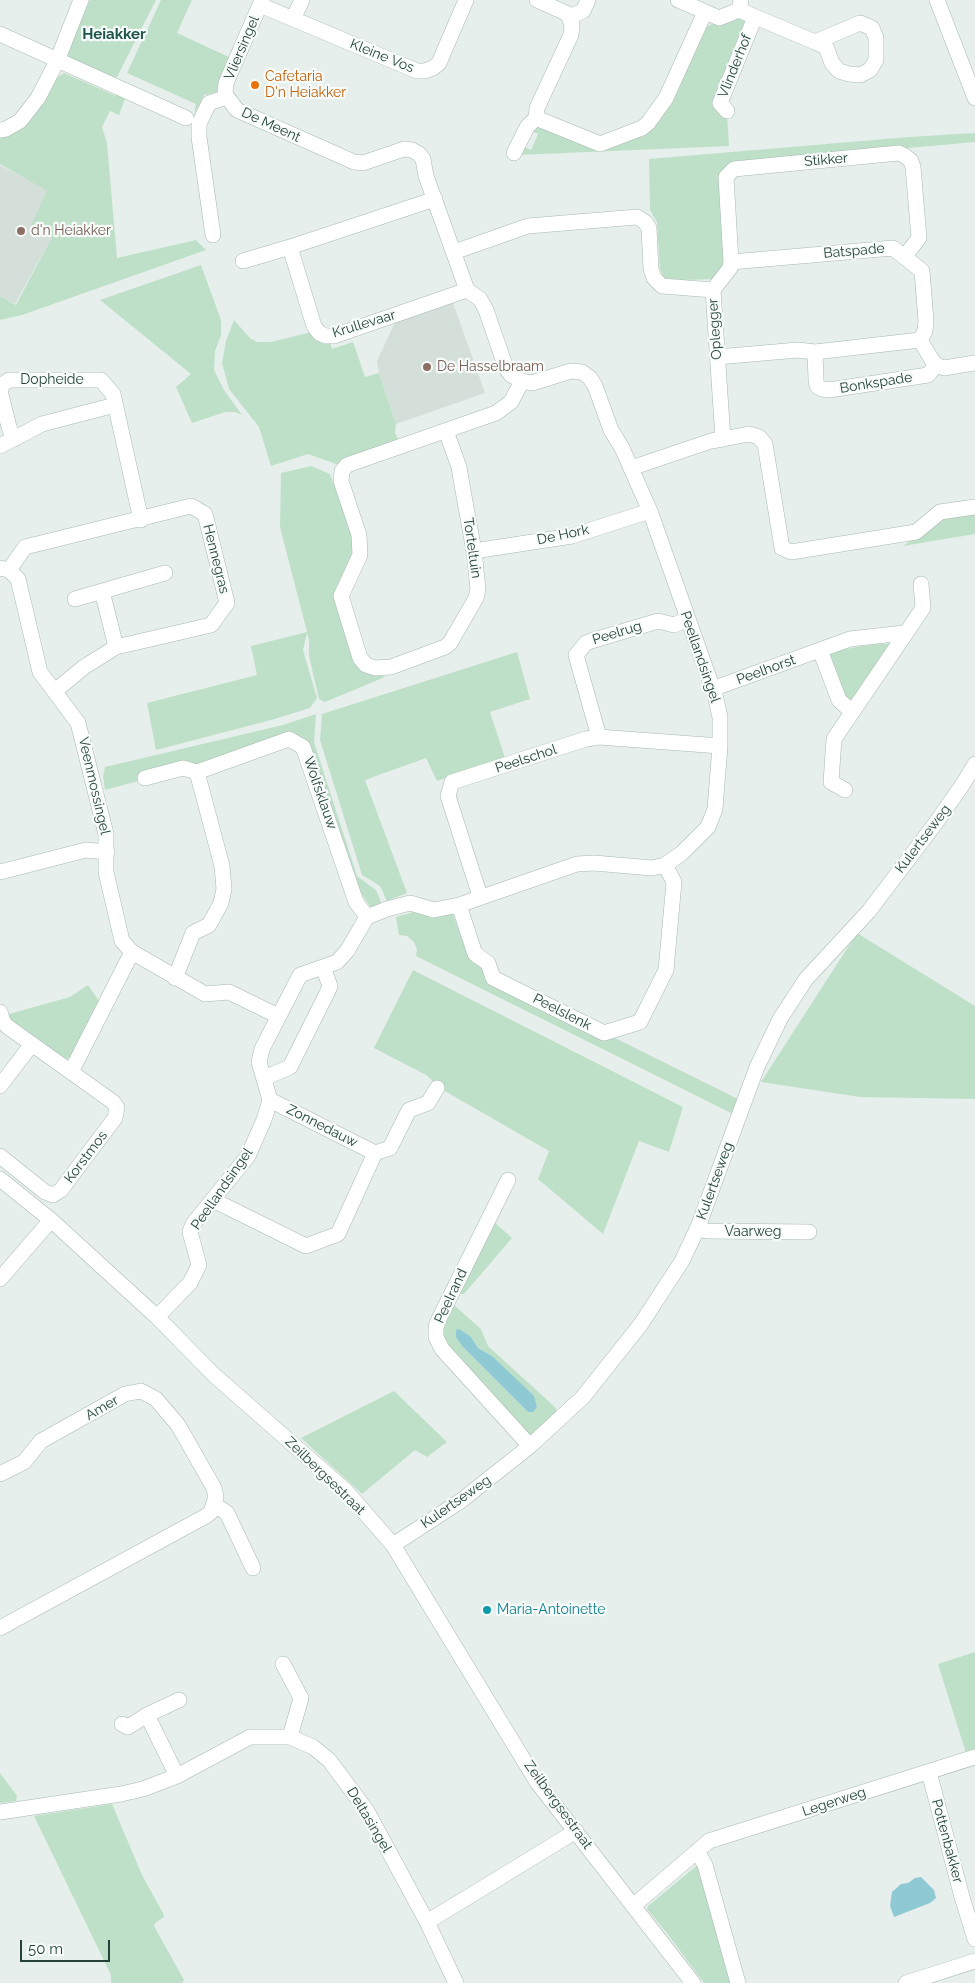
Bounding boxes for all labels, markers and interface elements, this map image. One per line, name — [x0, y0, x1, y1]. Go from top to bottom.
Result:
street label: Vliersingel — [221, 13, 263, 83]
district label: Heiakker — [82, 25, 146, 43]
street label: Vlinderhof — [715, 32, 755, 100]
street label: Kleine Vos — [347, 36, 417, 76]
place label: Cafetaria D'n Heiakker — [265, 69, 346, 102]
marker: Cafetaria D'n Heiakker — [249, 79, 261, 91]
street label: De Meent — [239, 104, 303, 146]
street label: Stikker — [803, 150, 849, 170]
place label: d'n Heiakker — [31, 223, 111, 239]
marker: d'n Heiakker — [15, 225, 27, 237]
street label: Batspade — [823, 240, 885, 262]
street label: Oplegger — [704, 298, 726, 360]
street label: Krullevaar — [330, 306, 398, 342]
place label: De Hasselbraam — [437, 359, 544, 375]
marker: De Hasselbraam — [421, 361, 433, 373]
street label: Bonkspade — [839, 369, 913, 397]
street label: Dopheide — [20, 372, 84, 388]
street label: Torteltuin — [459, 517, 485, 579]
street label: De Hork — [535, 521, 591, 549]
street label: Hennegras — [199, 523, 233, 595]
street label: Peellandsingel — [676, 609, 724, 705]
street label: Peelrug — [590, 618, 644, 648]
street label: Peelhorst — [734, 652, 798, 688]
street label: Veenmossingel — [75, 735, 113, 837]
street label: Peelschol — [493, 741, 559, 777]
street label: Wolfsklauw — [300, 754, 340, 832]
street label: Kulertseweg — [892, 801, 954, 877]
street label: Peelslenk — [530, 990, 594, 1034]
street label: Zonnedauw — [284, 1101, 360, 1151]
street label: Korstmos — [61, 1127, 111, 1187]
street label: Kulertseweg — [693, 1140, 737, 1222]
street label: Peellandsingel — [188, 1145, 256, 1233]
street label: Vaarweg — [725, 1224, 781, 1240]
street label: Peelrand — [431, 1266, 471, 1326]
street label: Amer — [82, 1392, 122, 1424]
street label: Zeilbergsestraat — [281, 1433, 369, 1519]
street label: Kulertseweg — [418, 1472, 494, 1532]
place label: Maria-Antoinette — [497, 1602, 606, 1618]
marker: Maria-Antoinette — [481, 1604, 493, 1616]
street label: Zeilbergsestraat — [520, 1758, 596, 1852]
street label: Deltasingel — [343, 1784, 395, 1856]
street label: Legerweg — [800, 1784, 868, 1820]
street label: Pottenbakker — [928, 1797, 966, 1885]
scale bar — [22, 1930, 112, 1962]
text: 50 m — [28, 1940, 63, 1958]

